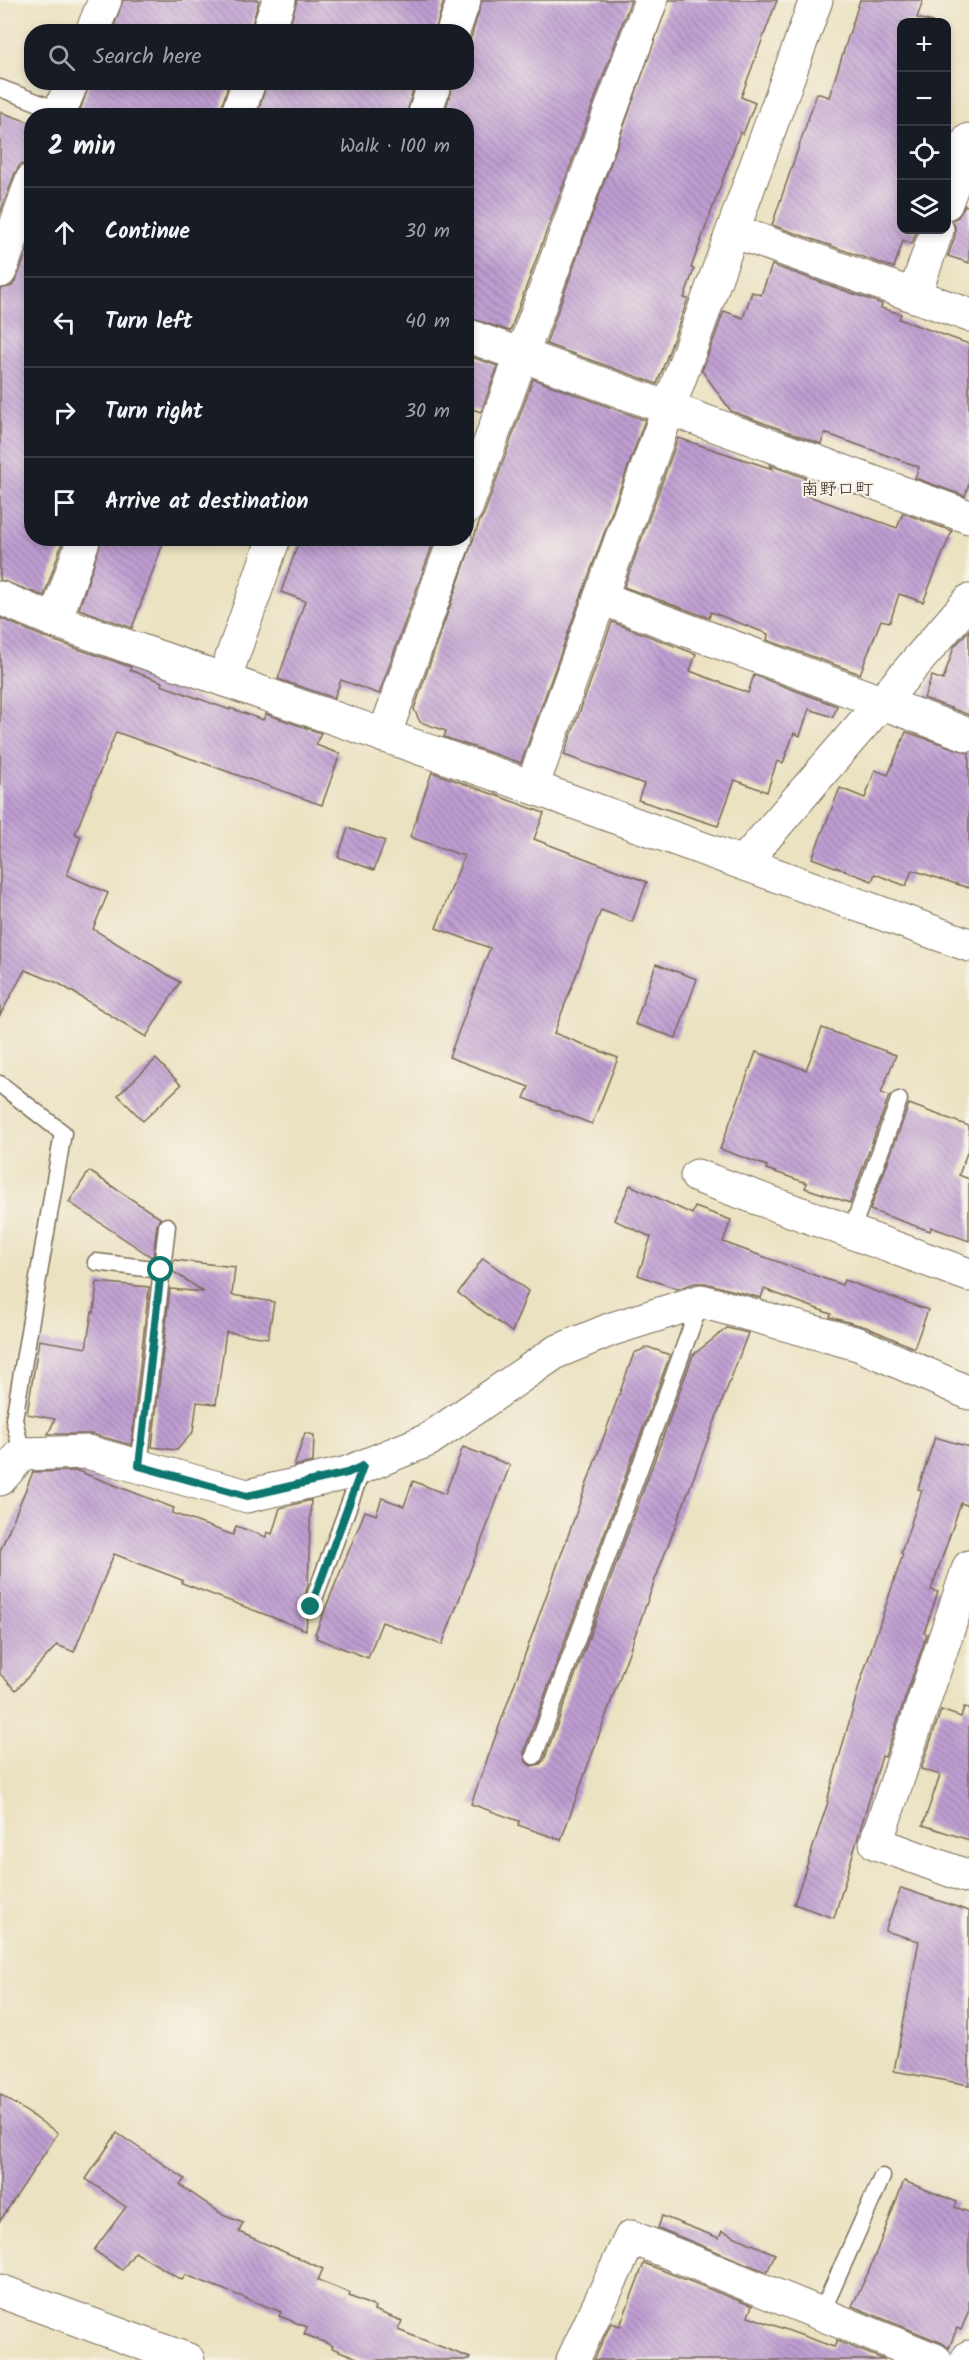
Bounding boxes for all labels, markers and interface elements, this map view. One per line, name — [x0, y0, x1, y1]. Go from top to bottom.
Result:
map controls — [897, 18, 951, 234]
button: + — [897, 18, 951, 72]
search box — [24, 24, 474, 90]
text: Search here — [93, 40, 201, 75]
icon: search — [45, 41, 78, 74]
button: − — [897, 72, 951, 126]
text: 2 min — [48, 126, 116, 168]
button: locate — [897, 126, 951, 180]
text: Walk · 100 m — [340, 131, 450, 163]
button: layers — [897, 180, 951, 234]
text: Continue — [105, 215, 190, 250]
icon: ahead — [48, 216, 81, 249]
text: 30 m — [405, 216, 450, 248]
text: Turn left — [105, 305, 192, 340]
icon: left — [48, 306, 81, 339]
text: 40 m — [405, 306, 450, 338]
text: Turn right — [105, 395, 203, 430]
icon: right — [48, 396, 81, 429]
text: 30 m — [405, 396, 450, 428]
district label: 南野口町 — [801, 476, 873, 505]
text: Arrive at destination — [105, 485, 308, 520]
icon: arrive — [48, 486, 81, 519]
route start — [147, 1256, 173, 1282]
route end — [297, 1593, 323, 1619]

